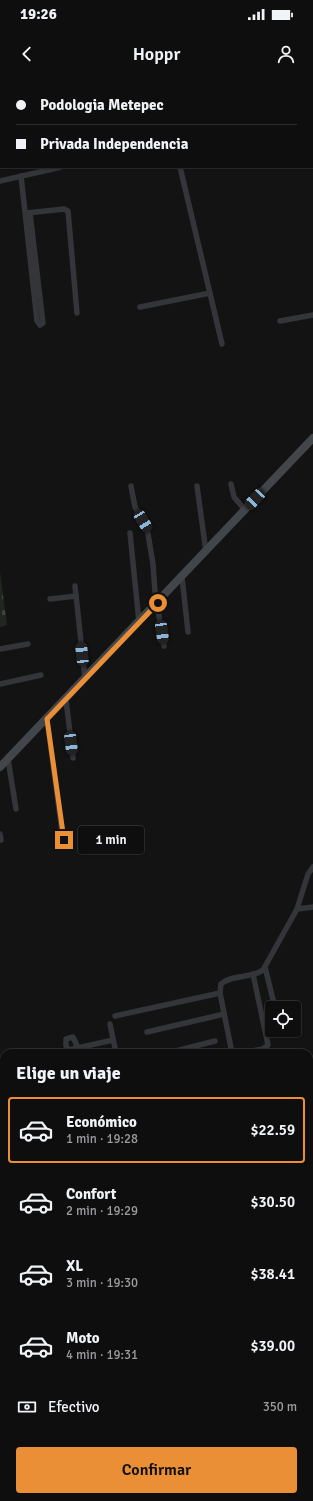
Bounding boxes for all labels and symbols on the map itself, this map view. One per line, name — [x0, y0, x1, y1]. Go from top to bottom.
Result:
car — [242, 486, 268, 512]
car — [132, 508, 154, 534]
route start — [149, 594, 167, 612]
car — [154, 619, 170, 645]
car — [75, 641, 89, 667]
car — [64, 730, 78, 756]
callout: 1 min — [78, 826, 144, 854]
route end — [55, 831, 73, 849]

